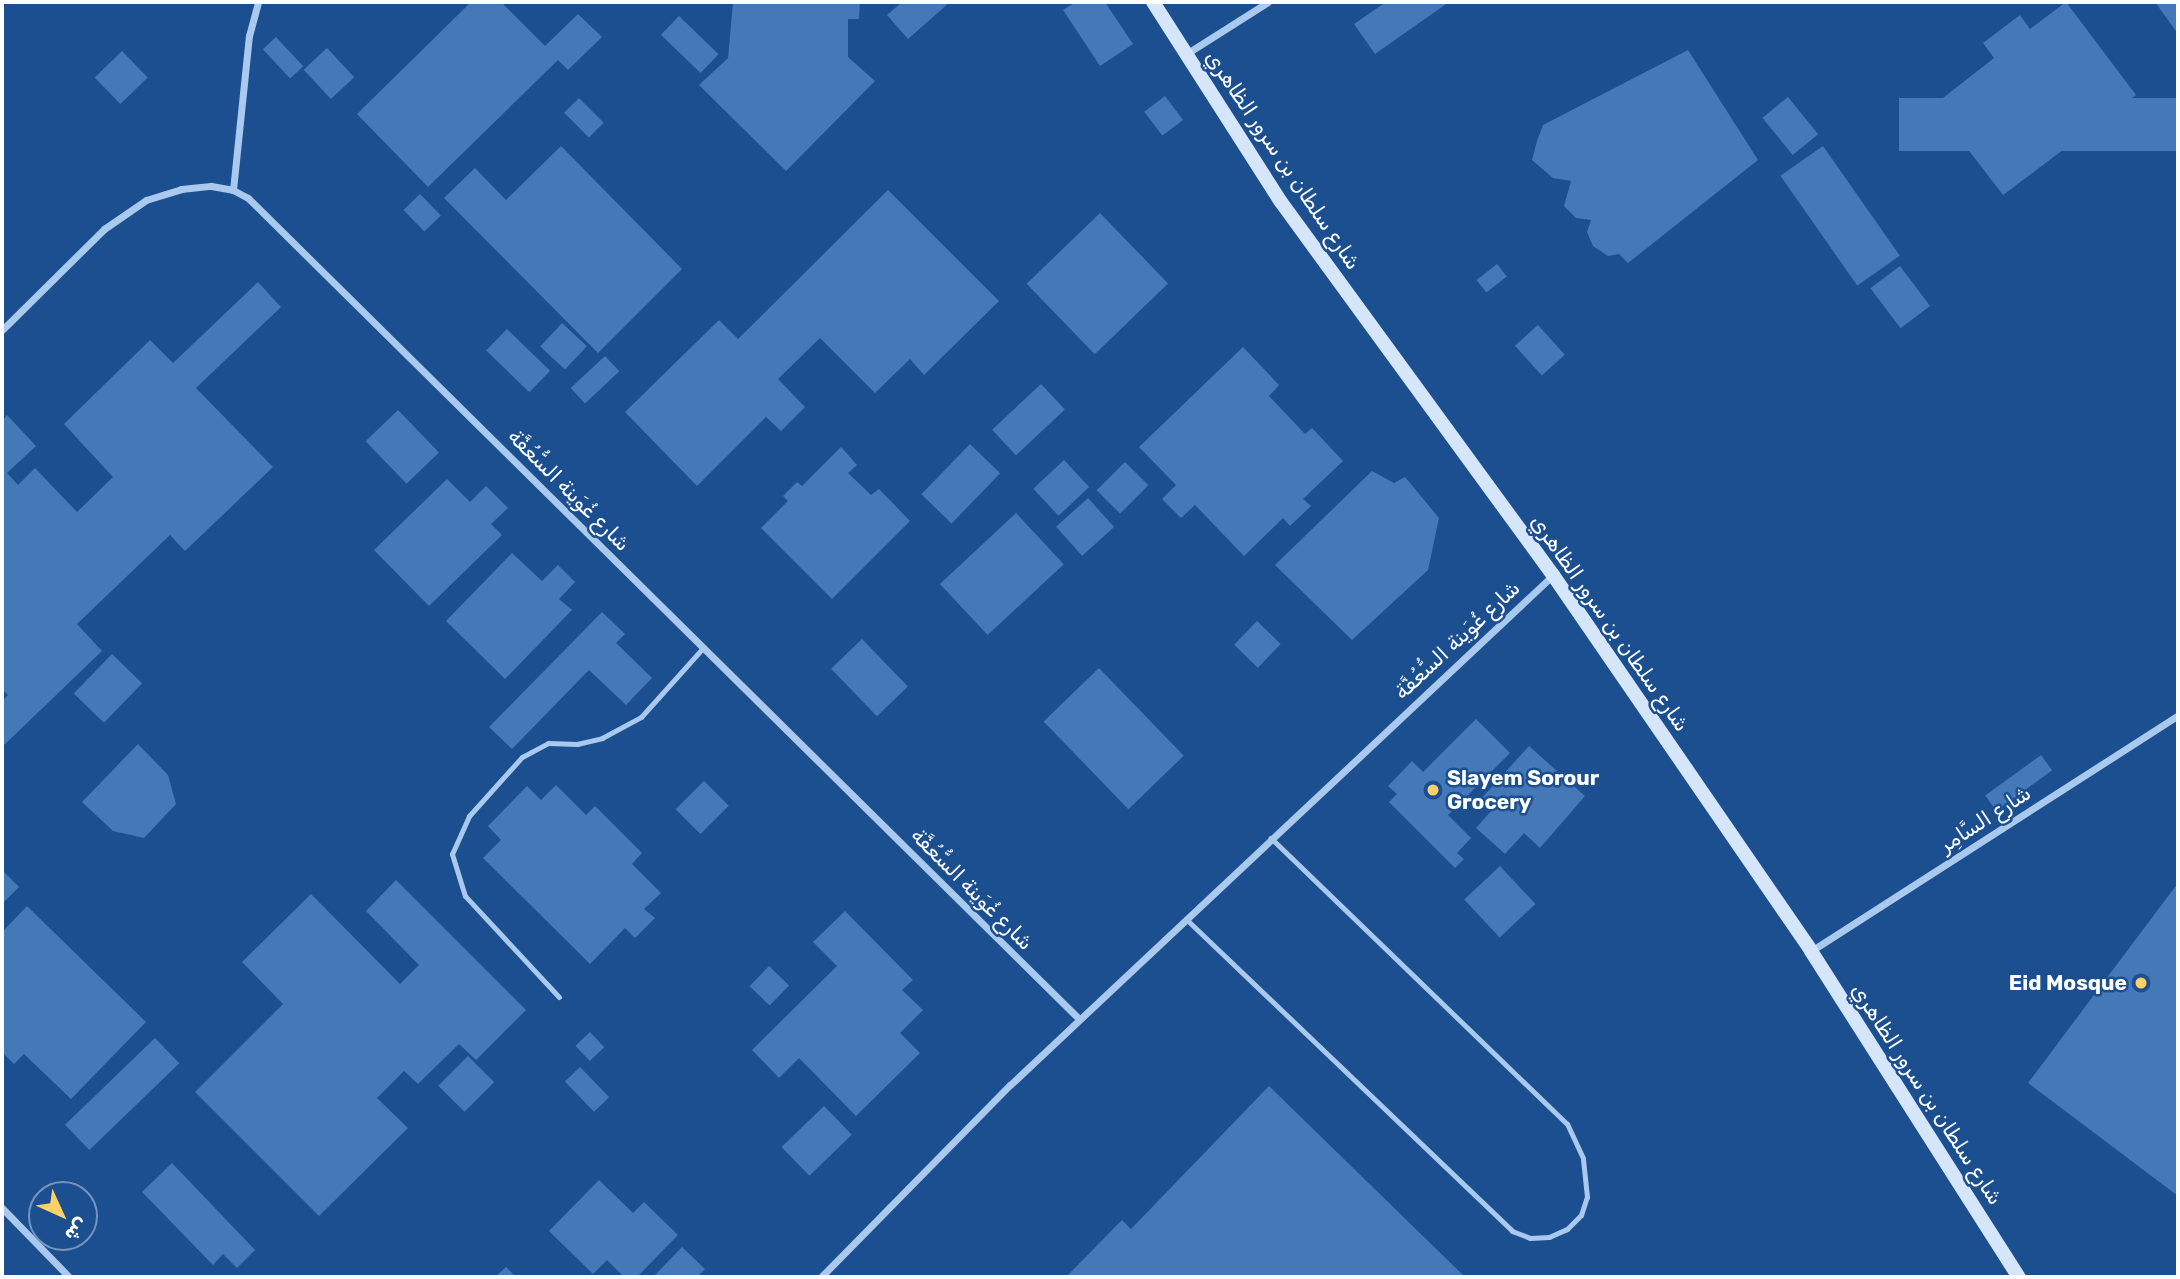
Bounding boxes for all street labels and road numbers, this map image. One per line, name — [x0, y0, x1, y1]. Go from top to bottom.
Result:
street label: شارع سلطان بن سرور الظاهري — [1200, 46, 1366, 274]
street label: شارع غُوَينة السُّعُفَّة — [503, 424, 635, 556]
street label: شارع سلطان بن سرور الظاهري — [1525, 510, 1695, 736]
street label: شارع غُوَينة السُّعُفَّة — [1389, 575, 1525, 705]
street label: شارع السَّامِر — [1935, 780, 2035, 858]
street label: شارع غُوَينة السُّعُفَّة — [906, 823, 1038, 955]
street label: شارع سلطان بن سرور الظاهري — [1846, 979, 2008, 1209]

